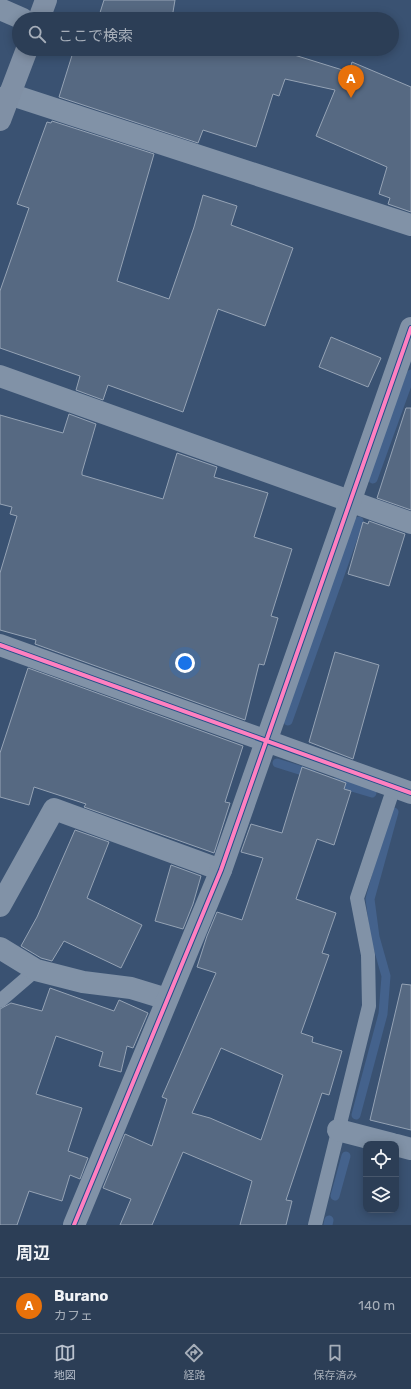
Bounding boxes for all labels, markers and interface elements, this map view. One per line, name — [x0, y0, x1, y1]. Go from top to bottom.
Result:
search box — [12, 12, 399, 56]
icon: search — [26, 23, 48, 45]
text: ここで検索 — [58, 27, 133, 45]
pin: A — [338, 65, 364, 98]
your location — [175, 653, 195, 673]
map controls — [363, 1141, 399, 1213]
button: locate — [363, 1141, 399, 1177]
button: layers — [363, 1177, 399, 1213]
text: 周辺 — [16, 1243, 50, 1263]
text: Burano — [54, 1287, 109, 1305]
text: A — [24, 1298, 34, 1313]
text: 140 m — [358, 1298, 395, 1313]
text: カフェ — [54, 1308, 93, 1323]
tab: 地図 — [54, 1342, 76, 1382]
tab: 経路 — [183, 1342, 205, 1382]
tab: 保存済み — [313, 1342, 357, 1382]

